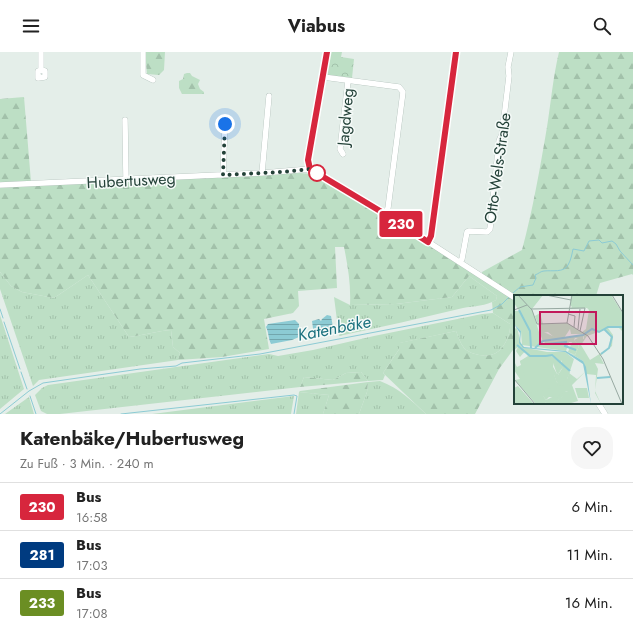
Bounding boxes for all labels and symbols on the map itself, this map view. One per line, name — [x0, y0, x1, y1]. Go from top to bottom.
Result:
street label: Jagdweg — [331, 87, 359, 149]
street label: Otto-Wels-Straße — [478, 111, 517, 225]
your location — [215, 114, 235, 134]
unlabelled marker — [308, 164, 326, 182]
street label: Hubertusweg — [86, 167, 176, 194]
line badge: 230 — [378, 211, 424, 237]
inset map — [514, 295, 623, 404]
water label: Katenbäke — [295, 309, 373, 347]

